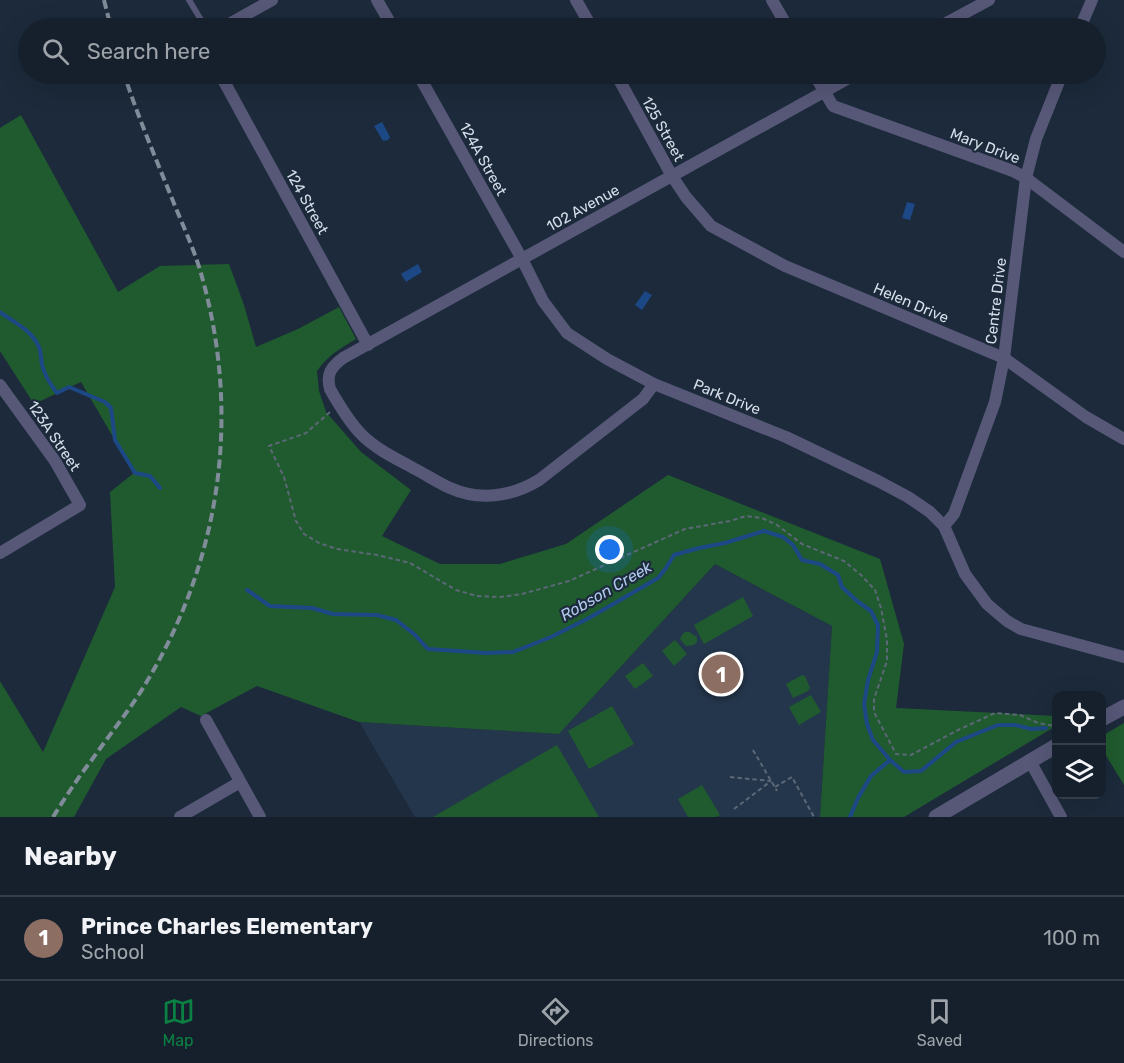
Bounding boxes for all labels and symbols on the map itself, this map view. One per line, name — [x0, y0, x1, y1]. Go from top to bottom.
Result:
street label: 125 Street — [638, 94, 688, 165]
street label: 124A Street — [455, 119, 511, 199]
street label: Mary Drive — [947, 124, 1023, 168]
street label: 124 Street — [282, 166, 332, 238]
street label: 102 Avenue — [543, 181, 623, 235]
street label: Centre Drive — [982, 257, 1010, 345]
street label: Helen Drive — [871, 279, 951, 327]
street label: Park Drive — [691, 375, 763, 419]
street label: 123A Street — [24, 397, 84, 475]
your location — [595, 535, 624, 564]
water label: Robson Creek — [557, 557, 656, 625]
pin: 1 — [702, 652, 740, 696]

